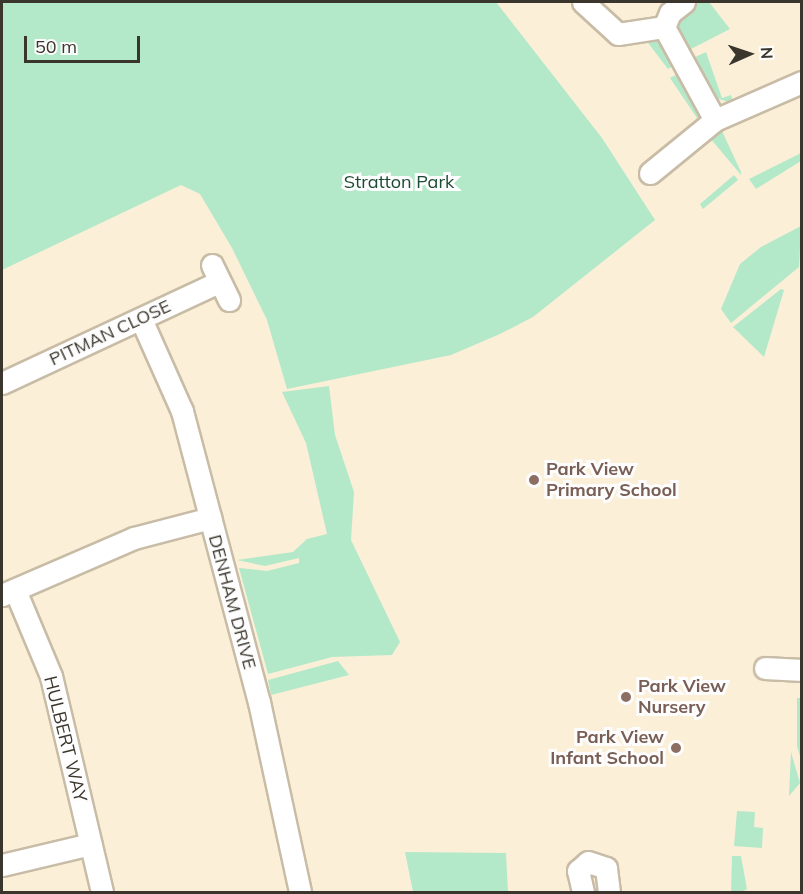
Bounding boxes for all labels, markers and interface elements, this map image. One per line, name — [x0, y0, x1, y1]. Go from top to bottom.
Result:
scale bar — [27, 24, 142, 62]
north arrow — [719, 24, 779, 84]
text: 50 m — [35, 35, 77, 58]
text: N — [757, 46, 777, 60]
park label: Stratton Park — [344, 171, 454, 193]
street label: PITMAN CLOSE — [46, 295, 174, 371]
place label: Park View Primary School — [546, 459, 677, 502]
marker: Park View Primary School — [527, 473, 541, 487]
street label: DENHAM DRIVE — [204, 532, 260, 672]
street label: HULBERT WAY — [39, 674, 91, 804]
place label: Park View Nursery — [638, 676, 726, 718]
marker: Park View Nursery — [619, 690, 633, 704]
place label: Park View Infant School — [550, 727, 664, 770]
marker: Park View Infant School — [669, 741, 683, 755]

